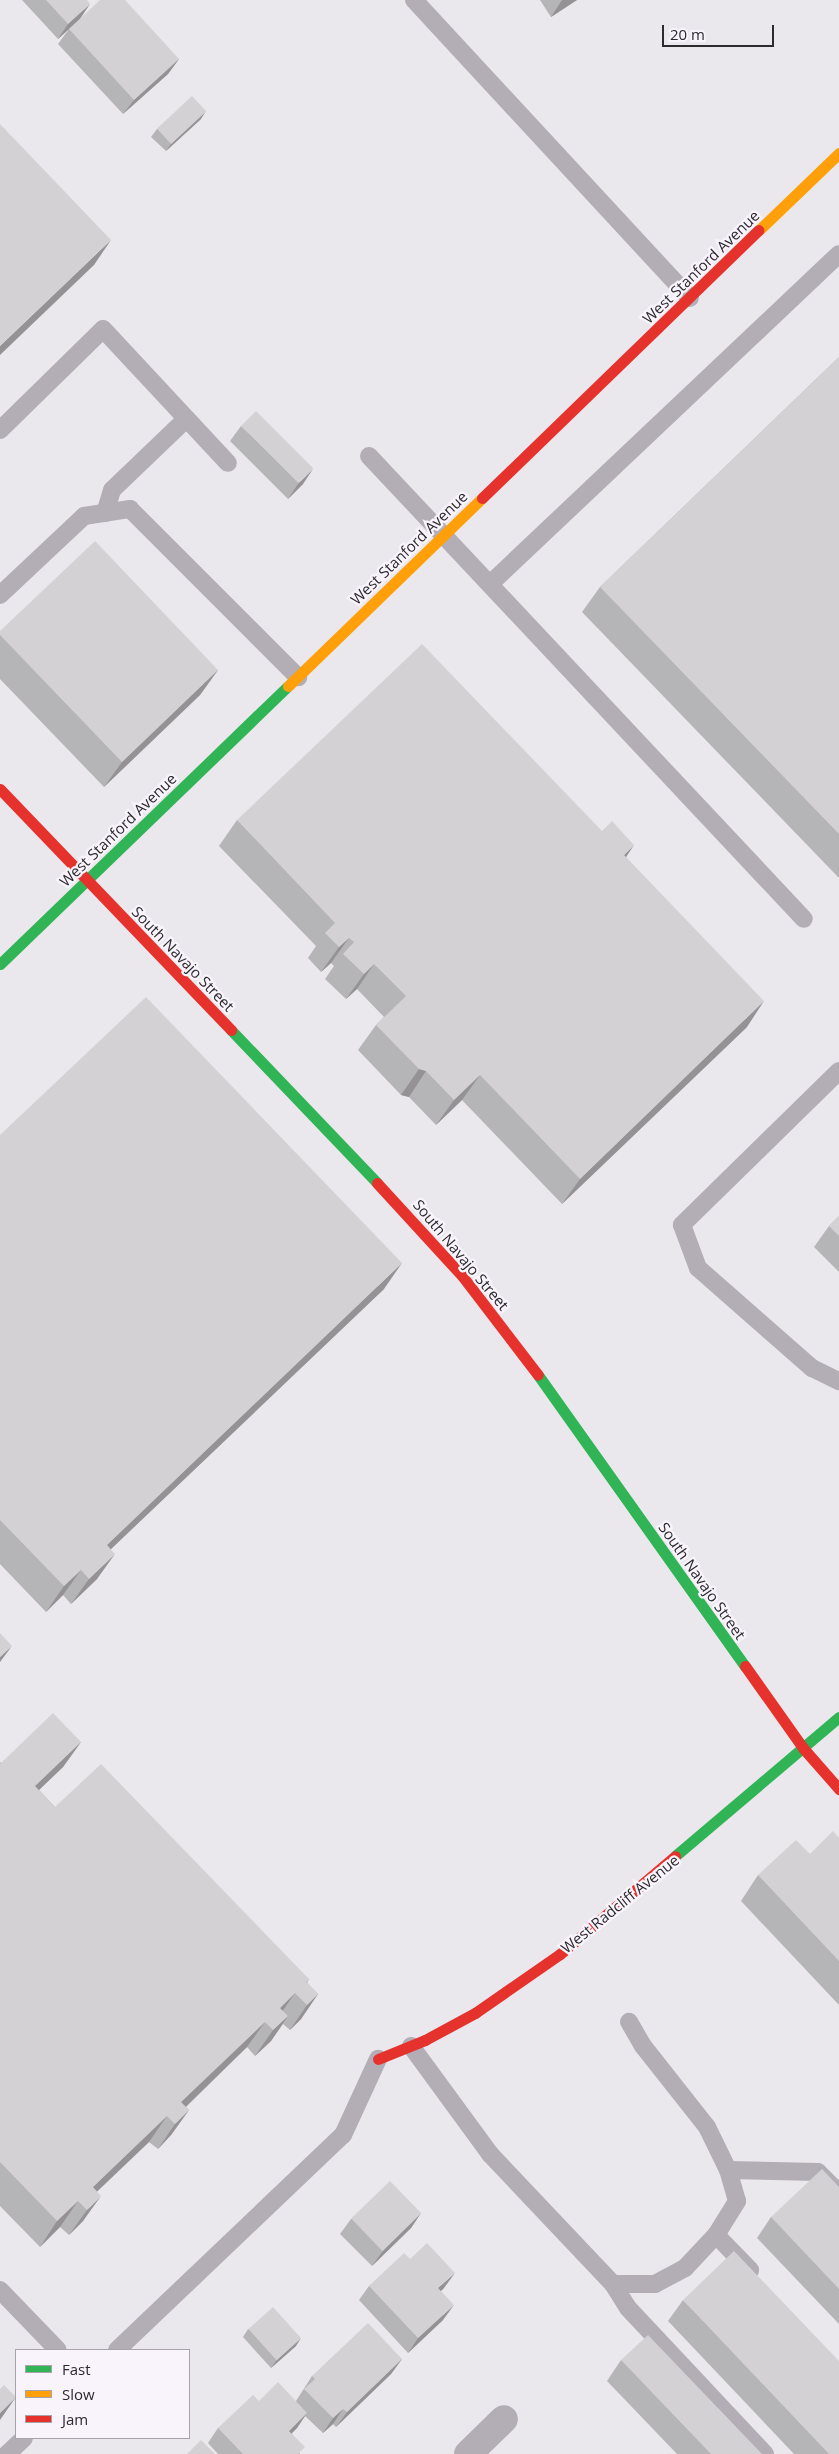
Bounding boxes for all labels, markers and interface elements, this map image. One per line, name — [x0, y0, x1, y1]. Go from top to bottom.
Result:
scale bar — [664, 15, 776, 47]
text: 20 m — [670, 24, 705, 44]
street label: West Stanford Avenue — [639, 207, 763, 327]
street label: West Stanford Avenue — [347, 488, 471, 608]
street label: West Stanford Avenue — [56, 770, 180, 890]
street label: South Navajo Street — [128, 903, 238, 1015]
street label: South Navajo Street — [409, 1196, 513, 1314]
street label: South Navajo Street — [655, 1519, 749, 1643]
street label: West Radcliff Avenue — [557, 1851, 683, 1957]
legend — [15, 2349, 190, 2439]
text: Fast — [62, 2359, 91, 2379]
text: Slow — [62, 2384, 95, 2404]
text: Jam — [62, 2409, 88, 2429]

